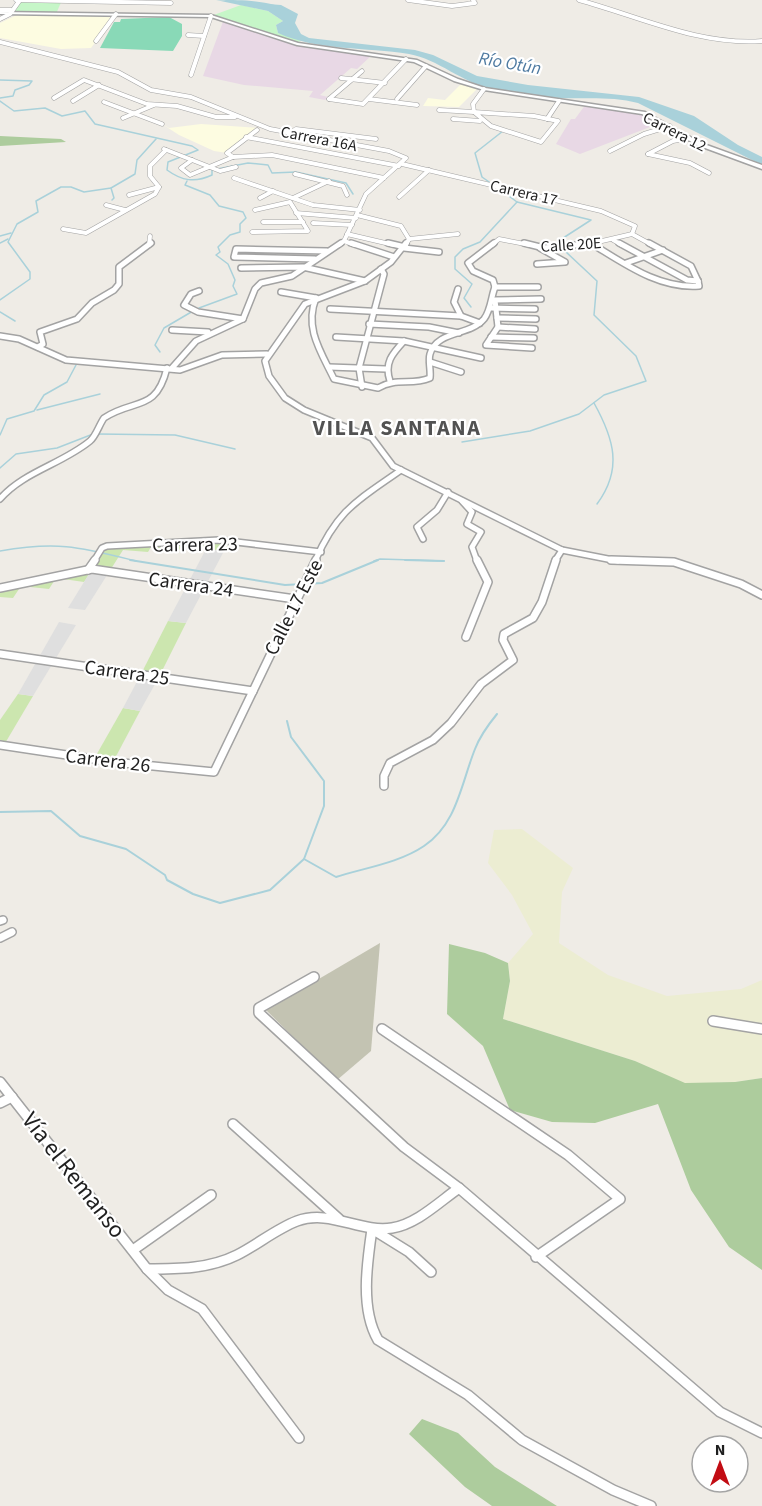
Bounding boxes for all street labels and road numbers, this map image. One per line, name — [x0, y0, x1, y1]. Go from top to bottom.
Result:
street label: Carrera 12 — [639, 107, 710, 157]
street label: Carrera 16A — [279, 121, 359, 157]
street label: Carrera 17 — [488, 175, 560, 211]
street label: Calle 20E — [540, 232, 602, 258]
street label: Carrera 23 — [152, 530, 238, 560]
street label: Calle 17 Este — [258, 555, 330, 660]
street label: Carrera 24 — [147, 565, 235, 605]
street label: Carrera 25 — [83, 653, 171, 693]
street label: Carrera 26 — [64, 742, 152, 780]
street label: Vía el Remanso — [13, 1105, 134, 1246]

